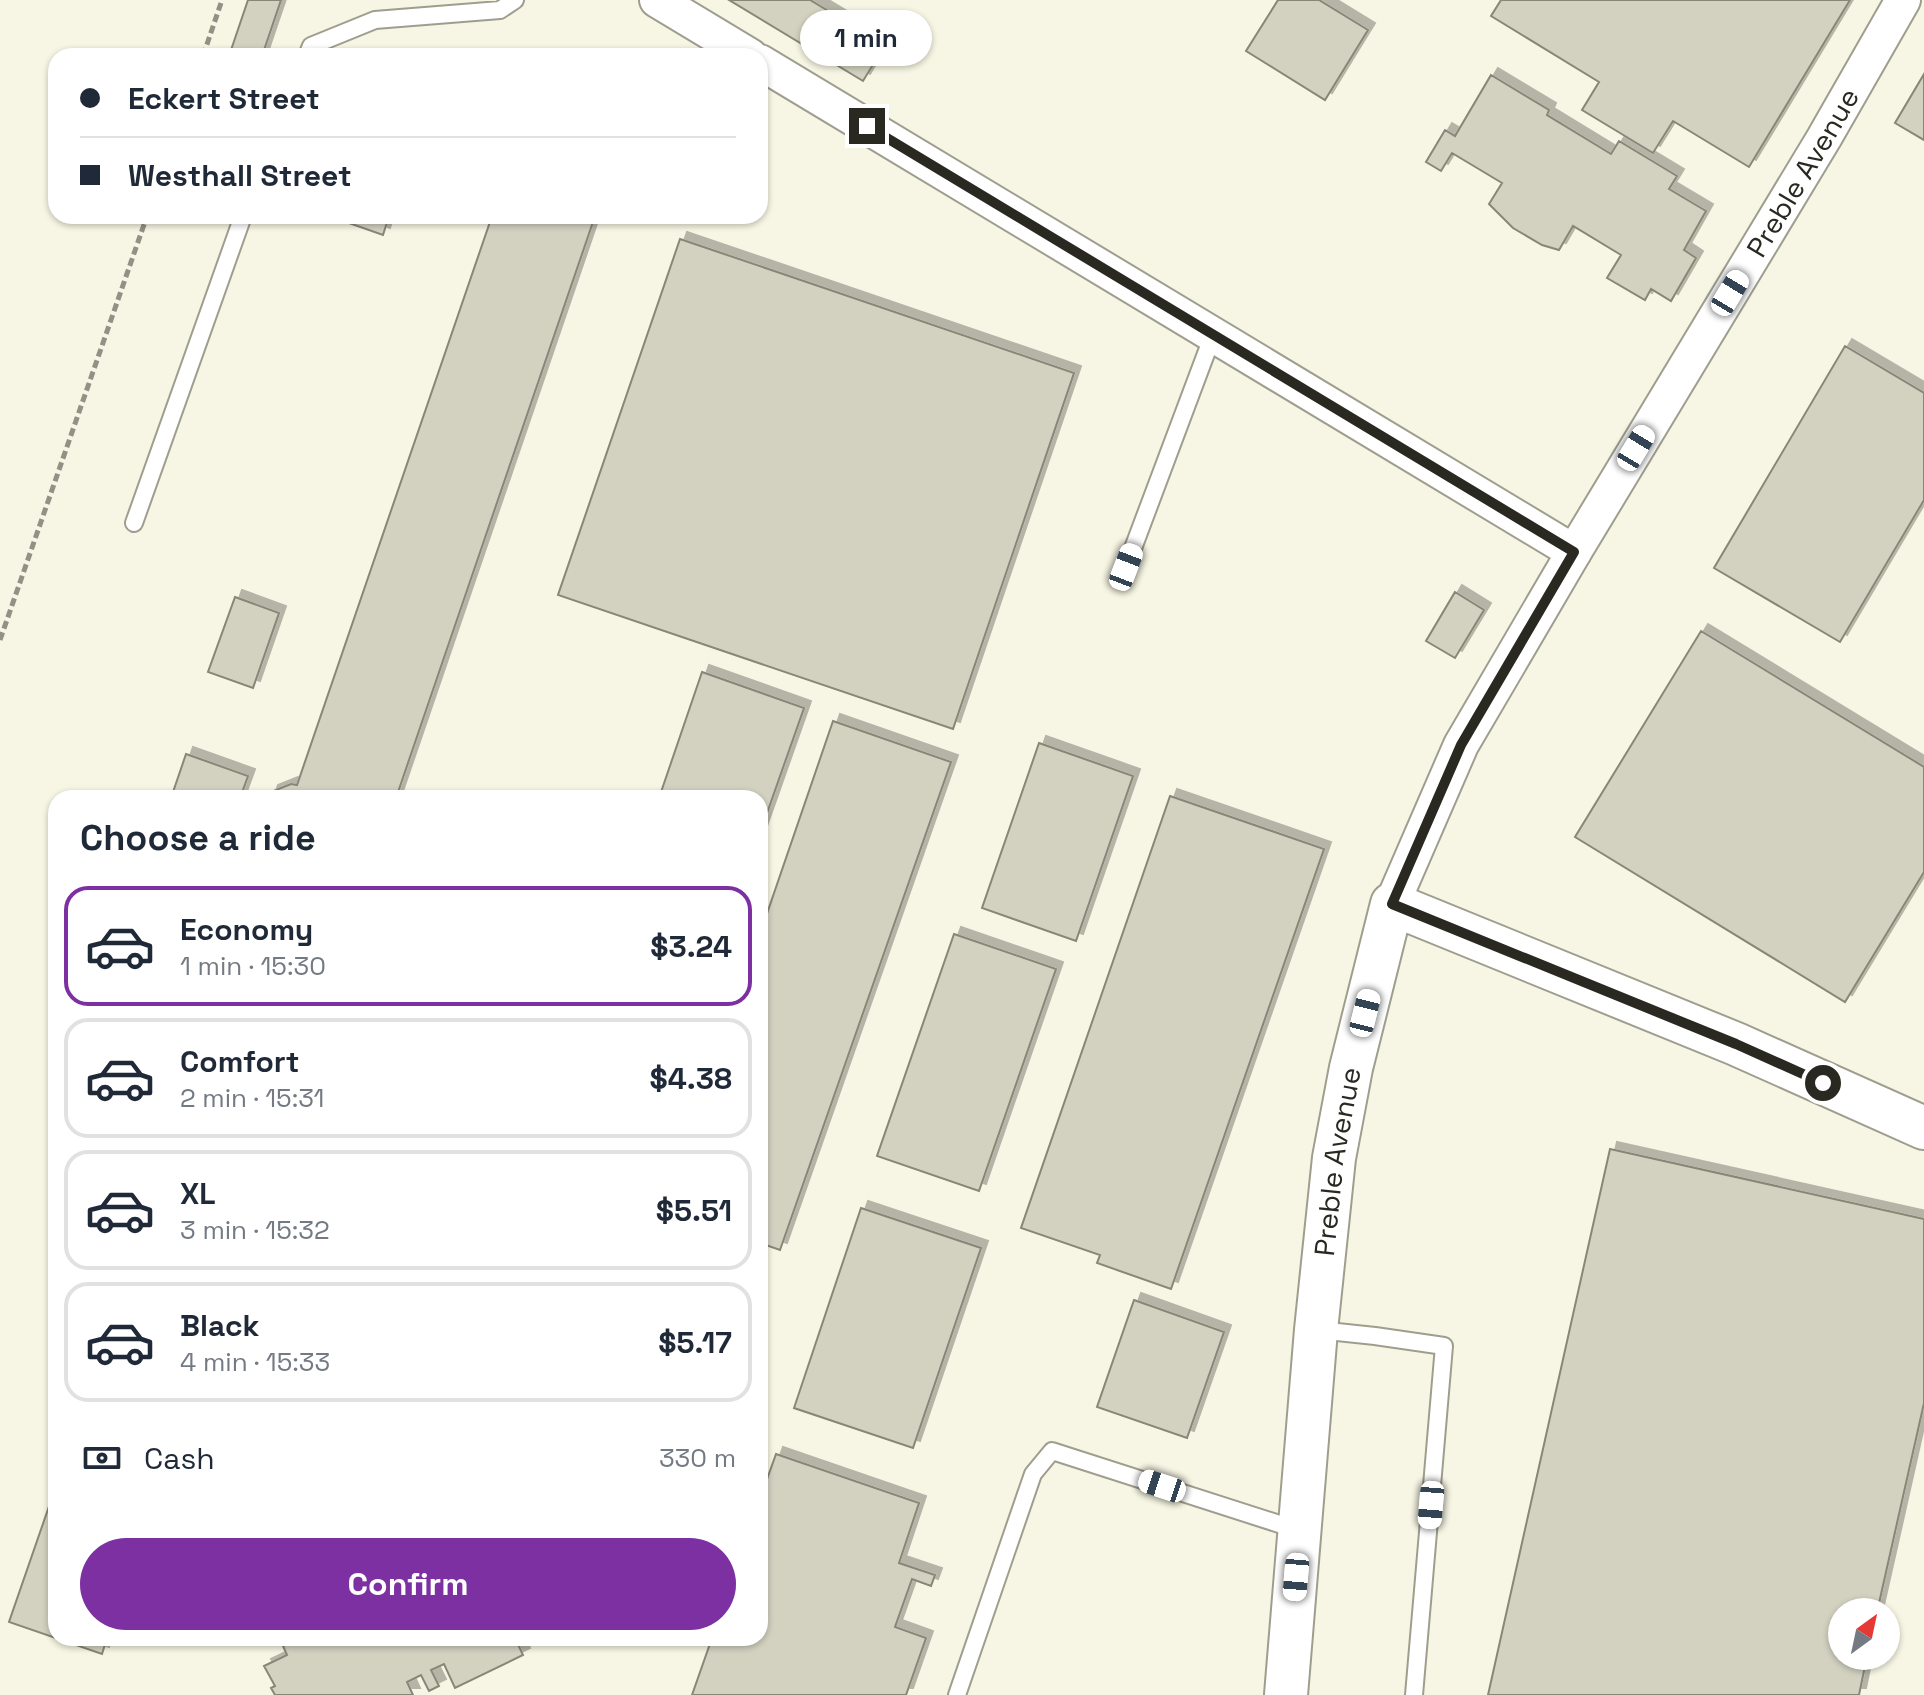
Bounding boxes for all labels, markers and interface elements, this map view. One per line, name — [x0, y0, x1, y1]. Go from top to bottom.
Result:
callout: 1 min — [801, 10, 933, 66]
text: 1 min — [834, 21, 898, 55]
text: Eckert Street — [128, 79, 320, 118]
street label: Preble Avenue — [1738, 82, 1867, 264]
route end — [849, 108, 885, 144]
text: Westhall Street — [128, 156, 352, 195]
car — [1707, 266, 1753, 320]
car — [1613, 421, 1659, 475]
car — [1106, 540, 1146, 594]
text: Choose a ride — [80, 815, 316, 861]
icon: car — [84, 910, 156, 982]
text: Economy — [180, 910, 313, 949]
text: $3.24 — [650, 927, 732, 966]
text: 1 min · 15:30 — [180, 949, 326, 983]
car — [1348, 987, 1382, 1039]
icon: car — [84, 1042, 156, 1114]
text: Comfort — [180, 1042, 299, 1081]
text: $4.38 — [650, 1059, 732, 1098]
street label: Preble Avenue — [1306, 1064, 1369, 1258]
route start — [1805, 1065, 1841, 1101]
text: 2 min · 15:31 — [180, 1081, 324, 1115]
icon: car — [84, 1174, 156, 1246]
text: XL — [180, 1174, 216, 1213]
text: $5.51 — [656, 1191, 732, 1230]
text: 3 min · 15:32 — [180, 1213, 330, 1247]
icon: car — [84, 1306, 156, 1378]
text: Black — [180, 1306, 259, 1345]
text: $5.17 — [658, 1323, 732, 1362]
text: 4 min · 15:33 — [180, 1345, 330, 1379]
icon: cash — [80, 1436, 124, 1480]
text: Cash — [144, 1439, 215, 1478]
text: 330 m — [659, 1441, 736, 1475]
car — [1135, 1467, 1189, 1505]
car — [1417, 1480, 1445, 1530]
button: Confirm — [80, 1538, 736, 1630]
car — [1282, 1552, 1310, 1602]
north arrow — [1828, 1598, 1900, 1670]
map controls — [1828, 1598, 1900, 1670]

